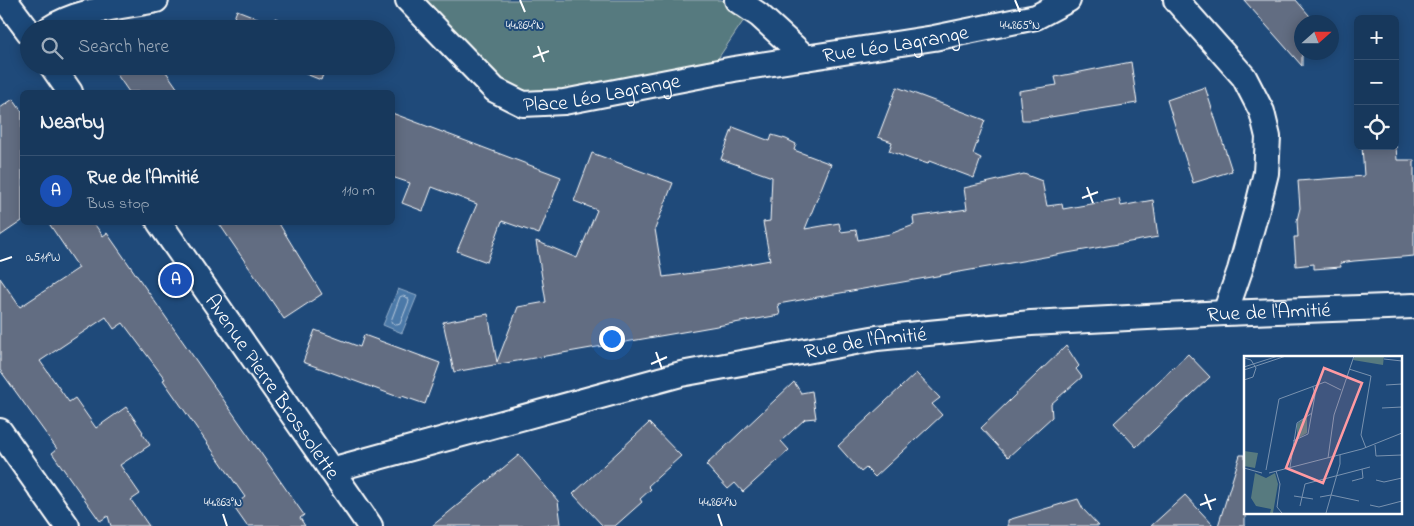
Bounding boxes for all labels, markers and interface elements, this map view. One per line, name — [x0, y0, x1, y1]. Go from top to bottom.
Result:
north arrow — [1294, 15, 1339, 60]
map controls — [1354, 15, 1399, 150]
button: + — [1354, 15, 1399, 60]
text: 44.864°N — [506, 17, 544, 35]
text: 44.865°N — [1000, 17, 1040, 35]
street label: Rue Léo Lagrange — [821, 18, 972, 72]
search box — [20, 20, 395, 75]
icon: search — [38, 34, 66, 62]
text: Search here — [78, 34, 169, 61]
button: − — [1354, 60, 1399, 105]
street label: Place Léo Lagrange — [522, 67, 684, 121]
button: locate — [1354, 105, 1399, 150]
text: Nearby — [40, 108, 104, 138]
text: Rue de l'Amitié — [87, 165, 199, 192]
text: A — [51, 179, 61, 203]
text: 110 m — [341, 179, 375, 203]
text: Bus stop — [87, 192, 150, 216]
text: 0.511°W — [26, 249, 60, 267]
pin: A — [160, 261, 192, 299]
street label: Avenue Pierre Brossolette — [196, 289, 347, 487]
street label: Rue de l'Amitié — [1206, 296, 1332, 331]
street label: Rue de l'Amitié — [802, 320, 929, 368]
your location — [599, 326, 625, 352]
inset map — [1244, 356, 1402, 514]
text: 44.863°N — [204, 494, 242, 512]
text: 44.864°N — [699, 494, 737, 512]

